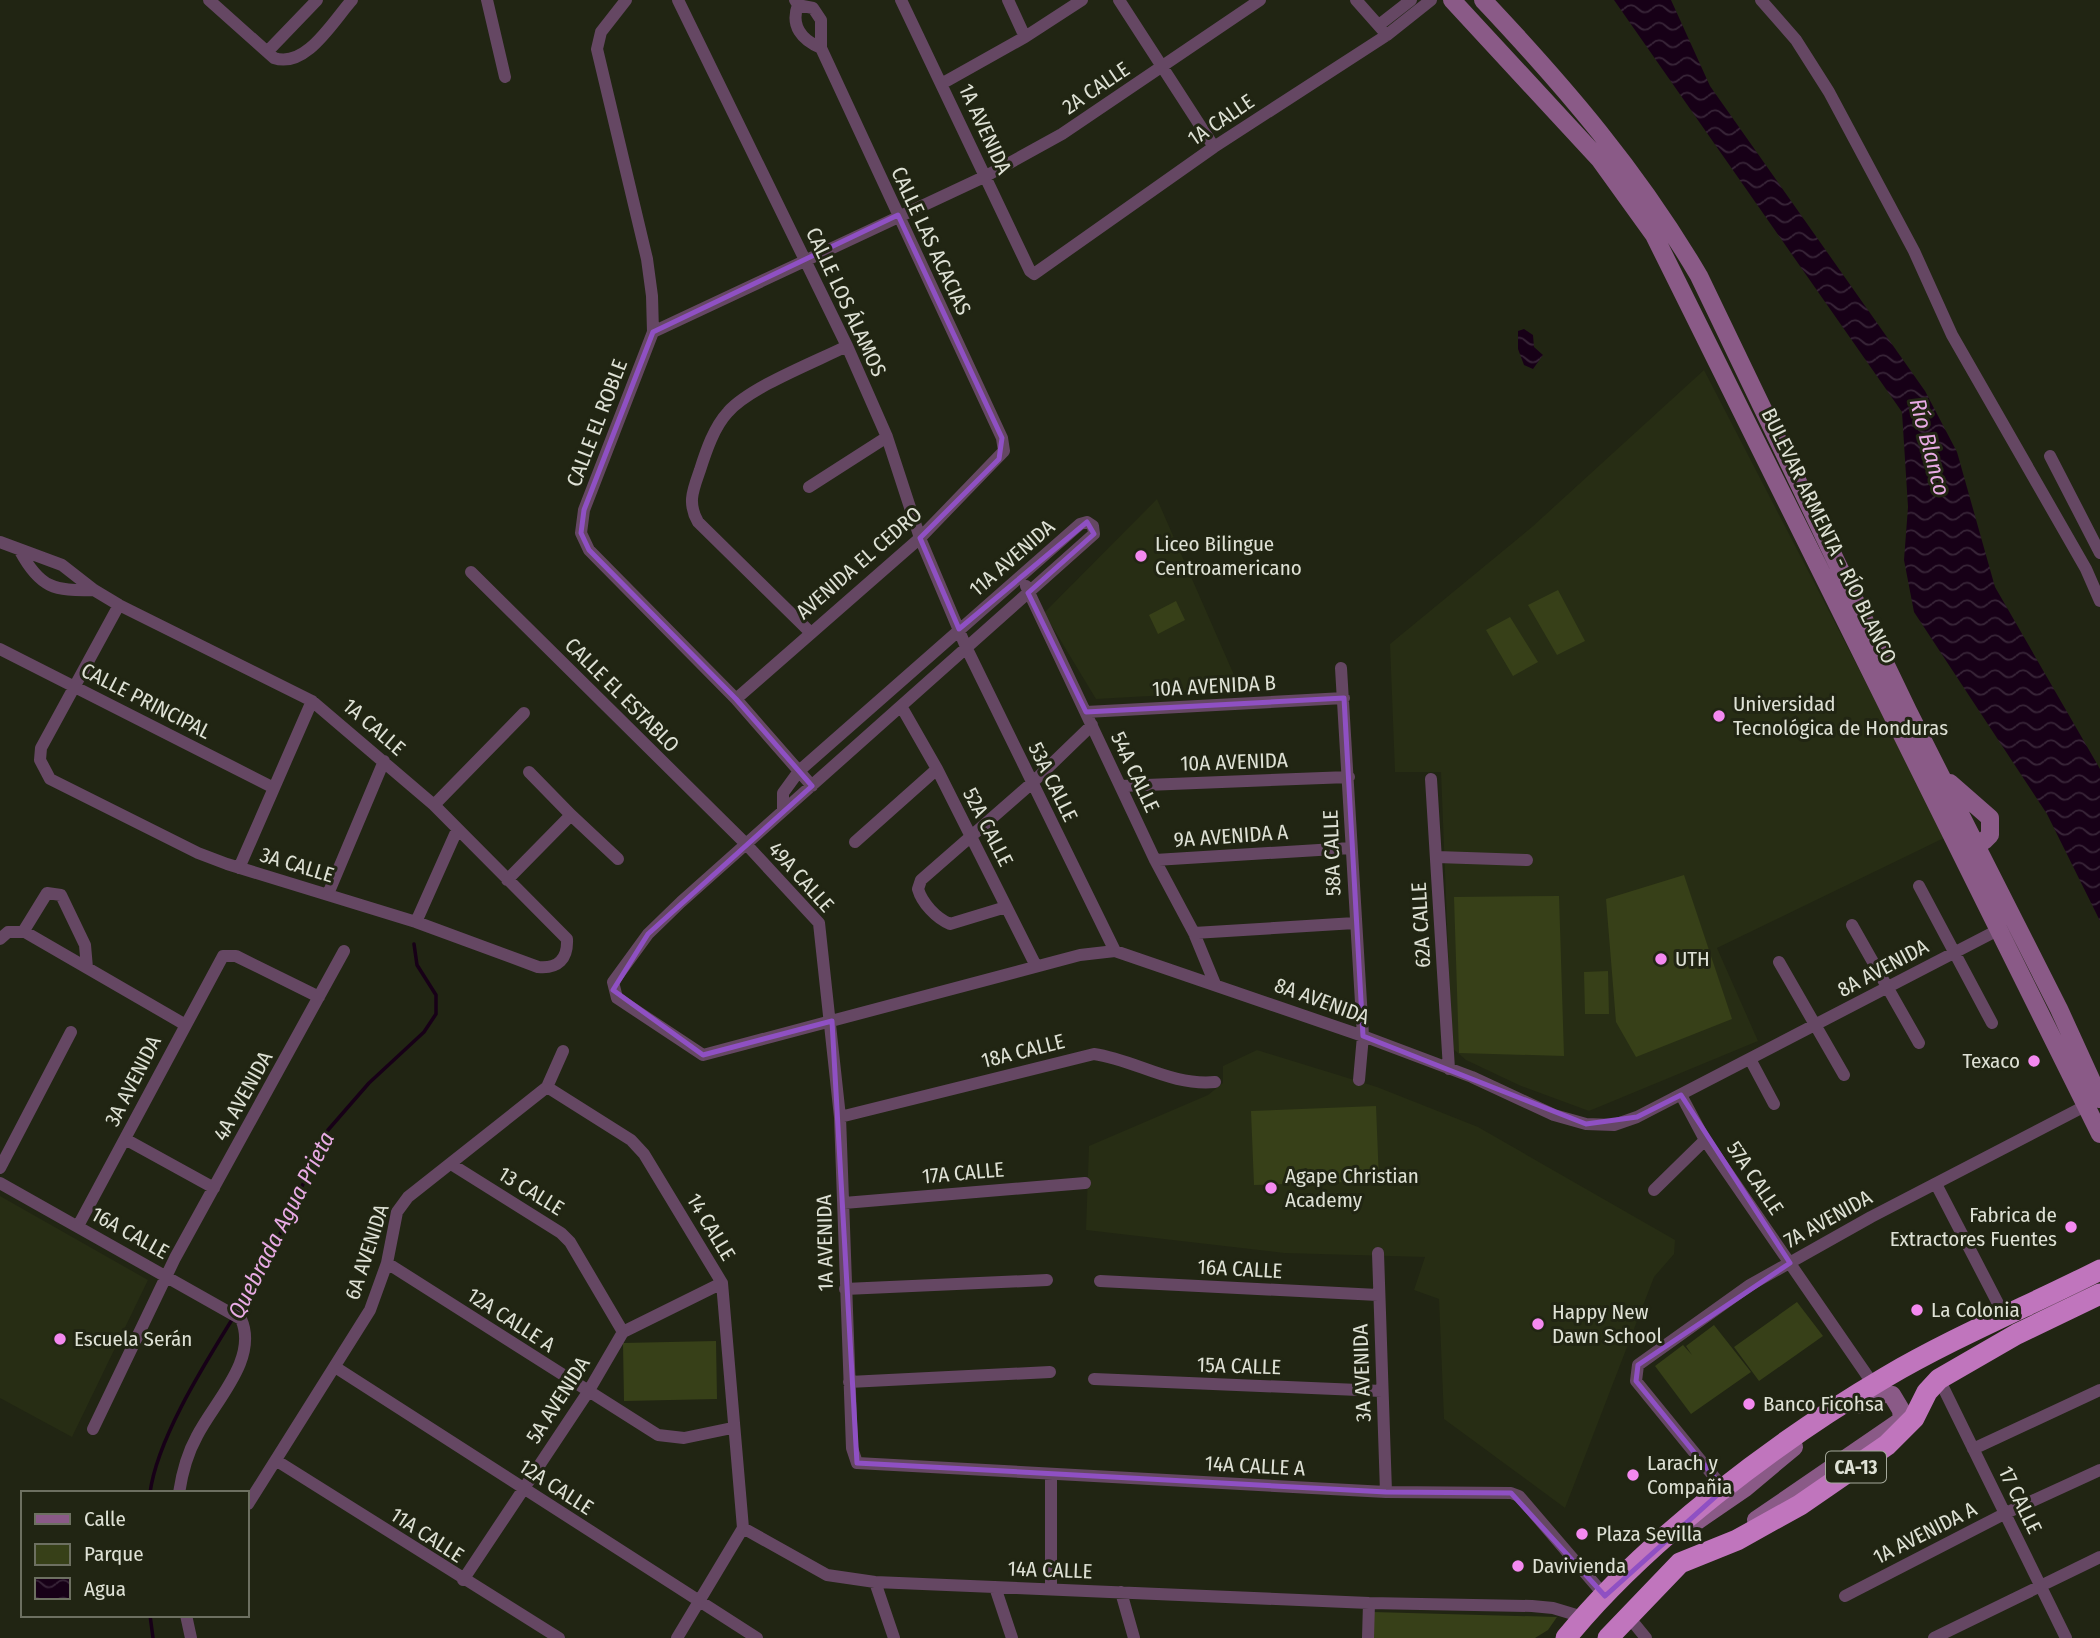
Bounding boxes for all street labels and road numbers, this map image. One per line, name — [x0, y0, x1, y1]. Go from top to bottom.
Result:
street label: 2A CALLE — [1057, 56, 1135, 120]
street label: 1A AVENIDA — [953, 80, 1017, 178]
street label: 1A CALLE — [1183, 88, 1259, 152]
street label: CALLE LAS ACACIAS — [885, 163, 977, 319]
street label: CALLE LOS ÁLAMOS — [800, 223, 892, 381]
street label: CALLE EL ROBLE — [561, 356, 633, 490]
street label: BULEVAR ARMENTA - RÍO BLANCO — [1756, 404, 1902, 668]
street label: AVENIDA EL CEDRO — [791, 501, 927, 625]
street label: 11A AVENIDA — [964, 514, 1060, 602]
street label: CALLE EL ESTABLO — [559, 632, 685, 758]
street label: CALLE PRINCIPAL — [77, 657, 216, 745]
street label: 10A AVENIDA B — [1151, 670, 1277, 702]
street label: 1A CALLE — [337, 693, 411, 761]
street label: 54A CALLE — [1105, 728, 1165, 817]
street label: 53A CALLE — [1023, 738, 1083, 826]
street label: 10A AVENIDA — [1180, 747, 1288, 777]
street label: 52A CALLE — [957, 783, 1019, 871]
street label: 58A CALLE — [1317, 809, 1346, 897]
street label: 9A AVENIDA A — [1173, 819, 1289, 853]
street label: 49A CALLE — [763, 836, 840, 918]
street label: 3A CALLE — [257, 842, 337, 889]
street label: 62A CALLE — [1406, 881, 1436, 968]
street label: 8A AVENIDA — [1833, 933, 1933, 1003]
street label: 8A AVENIDA — [1271, 972, 1373, 1030]
street label: 18A CALLE — [979, 1028, 1067, 1074]
street label: 3A AVENIDA — [99, 1031, 167, 1131]
street label: 4A AVENIDA — [208, 1047, 278, 1145]
street label: 57A CALLE — [1721, 1136, 1789, 1220]
street label: 17A CALLE — [921, 1156, 1005, 1190]
street label: 13 CALLE — [493, 1161, 569, 1221]
street label: 7A AVENIDA — [1780, 1184, 1876, 1254]
street label: 14 CALLE — [681, 1189, 741, 1265]
street label: 1A AVENIDA — [811, 1194, 839, 1292]
street label: 16A CALLE — [87, 1201, 173, 1265]
street label: 6A AVENIDA — [339, 1201, 395, 1303]
street label: 16A CALLE — [1197, 1254, 1283, 1284]
street label: 12A CALLE A — [462, 1282, 560, 1358]
street label: 3A AVENIDA — [1347, 1324, 1377, 1422]
street label: 5A AVENIDA — [520, 1352, 596, 1448]
street label: 15A CALLE — [1197, 1352, 1282, 1380]
street label: 14A CALLE A — [1204, 1450, 1306, 1482]
road number: CA-13 — [1826, 1452, 1886, 1483]
street label: 12A CALLE — [514, 1453, 598, 1521]
street label: 17 CALLE — [1993, 1462, 2047, 1538]
street label: 1A AVENIDA A — [1869, 1496, 1981, 1570]
street label: 11A CALLE — [385, 1502, 469, 1568]
street label: 14A CALLE — [1007, 1556, 1093, 1584]

